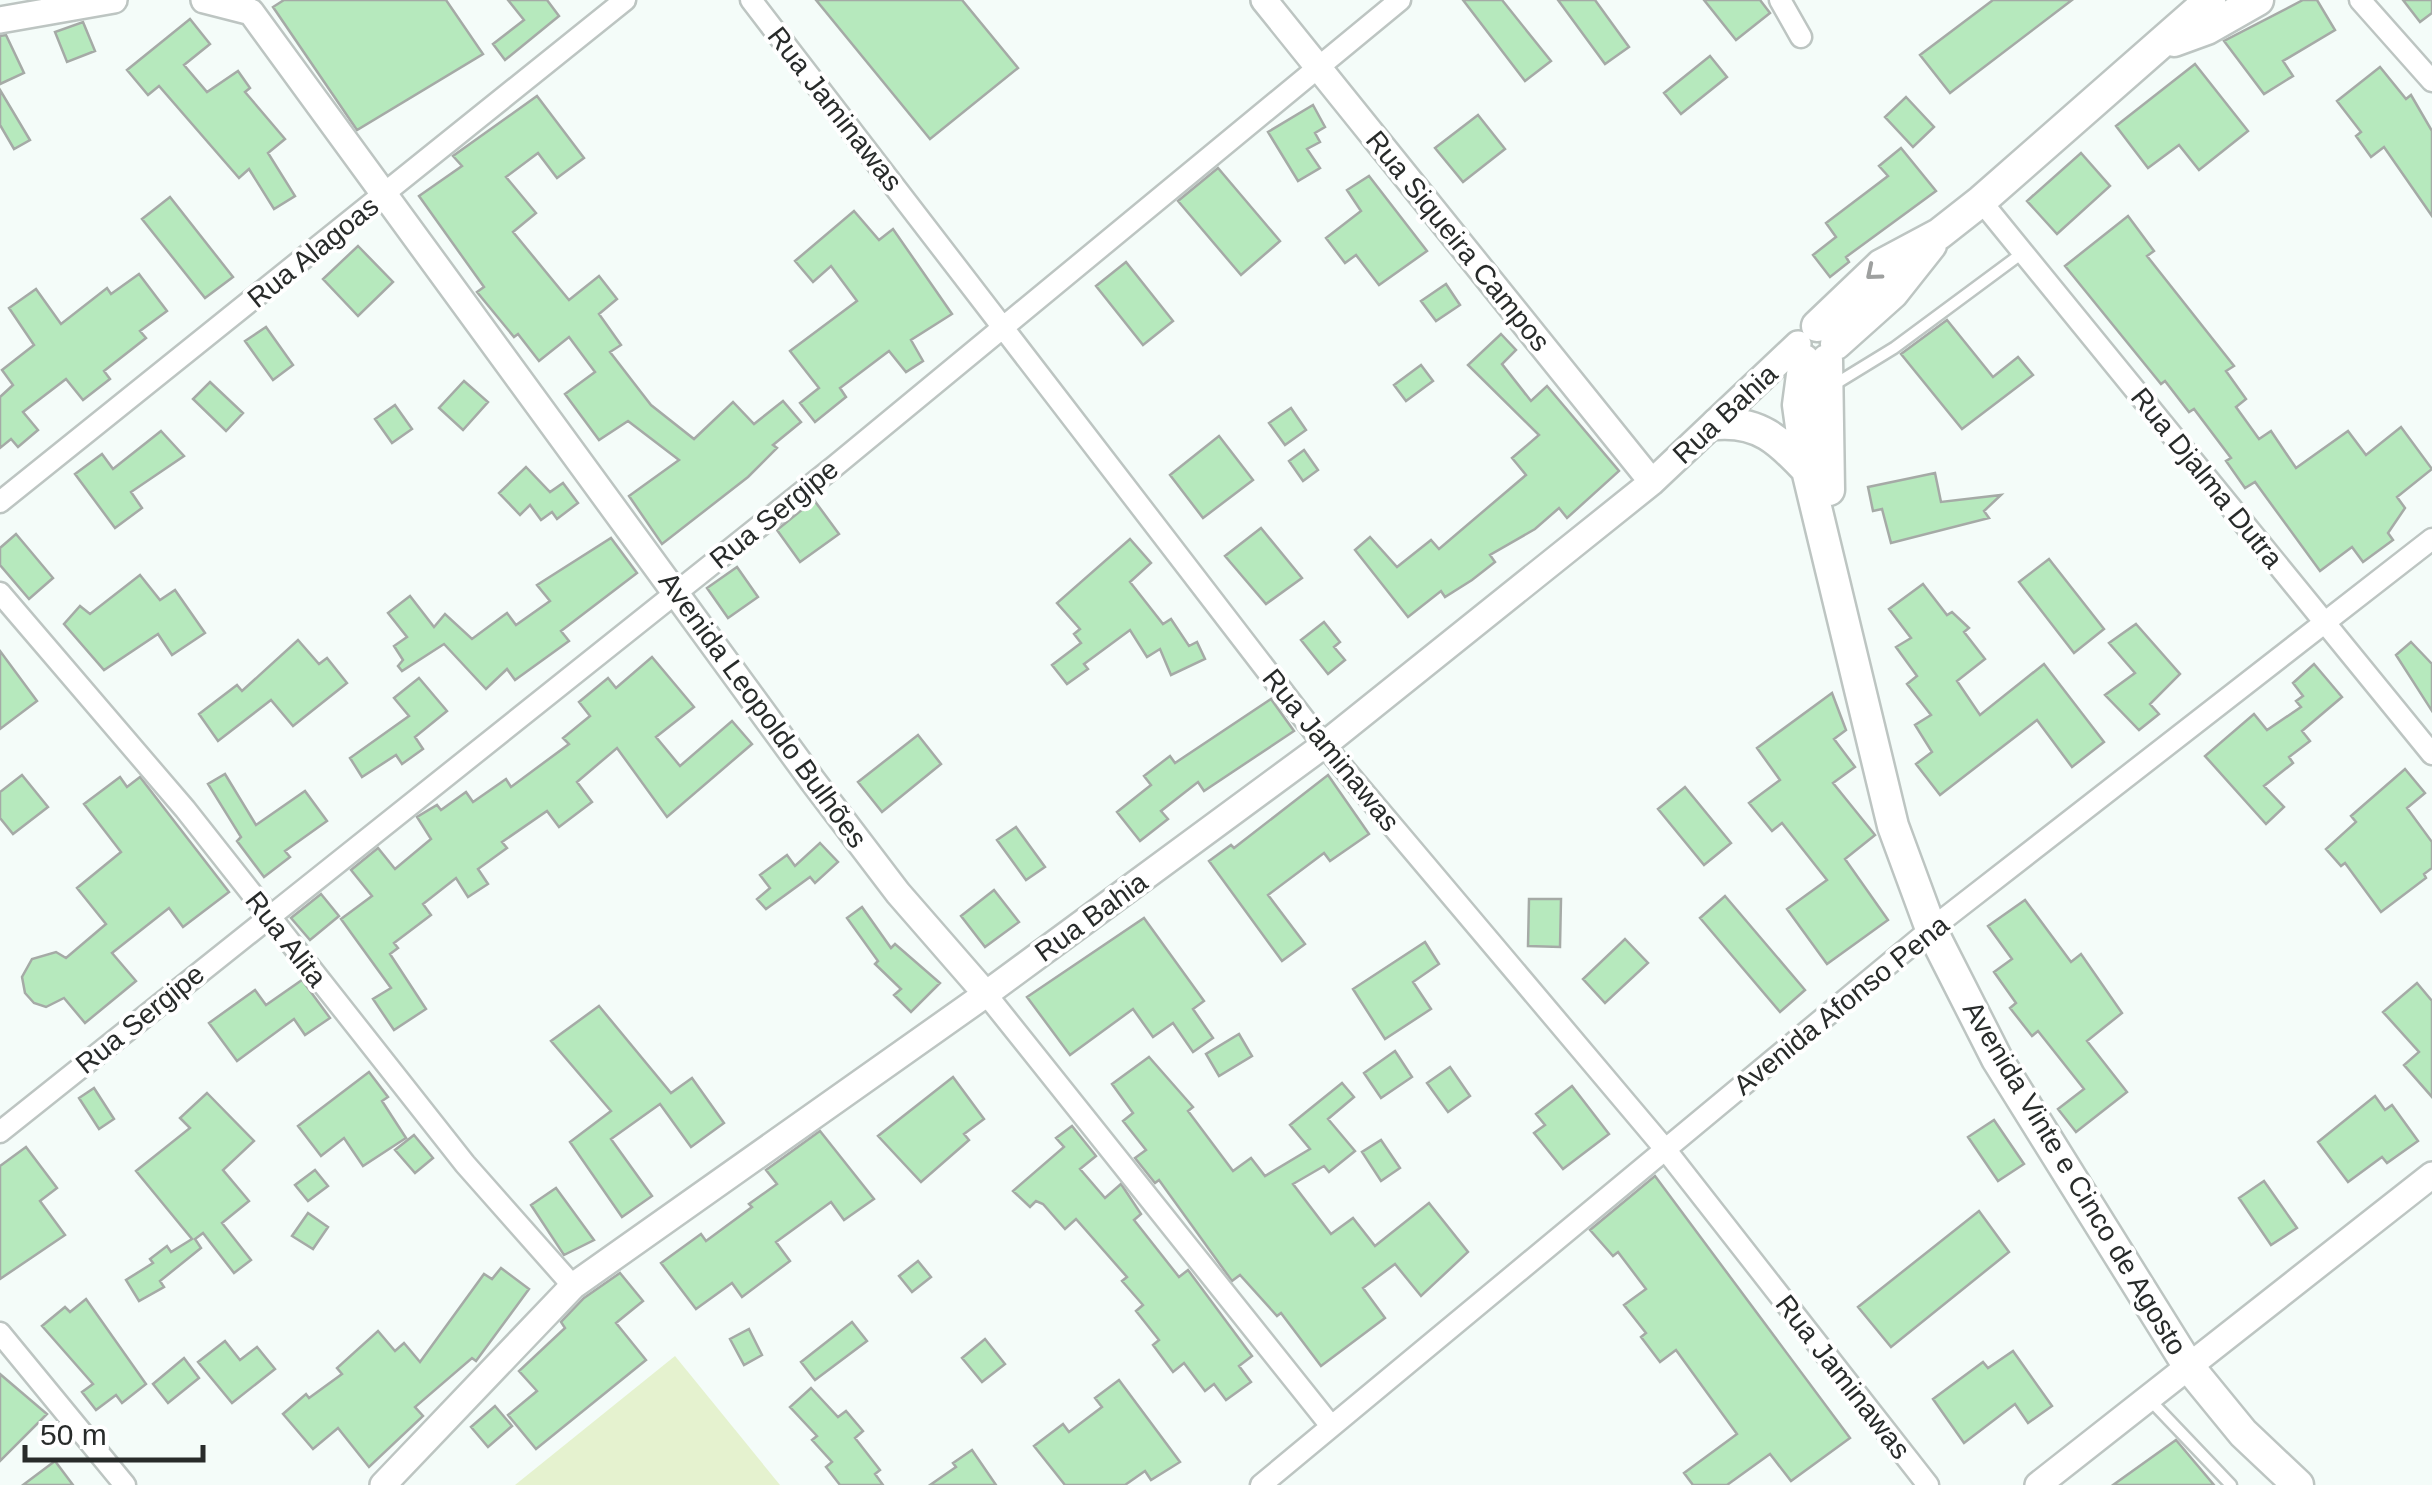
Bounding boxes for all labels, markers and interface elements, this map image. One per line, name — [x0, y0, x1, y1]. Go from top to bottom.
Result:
street label: Rua Jaminawas — [761, 21, 909, 197]
street label: Rua Siqueira Campos — [1360, 125, 1556, 357]
street label: Rua Alagoas — [242, 190, 384, 314]
one-way arrow — [1866, 262, 1885, 280]
street label: Rua Bahia — [1667, 358, 1784, 470]
street label: Rua Djalma Dutra — [2125, 382, 2289, 575]
street label: Rua Sergipe — [704, 453, 844, 575]
street label: Avenida Leopoldo Bulhões — [653, 566, 873, 854]
street label: Rua Jaminawas — [1256, 663, 1406, 837]
street label: Rua Bahia — [1029, 866, 1153, 968]
street label: Rua Alita — [239, 885, 333, 993]
street label: Avenida Afonso Pena — [1727, 909, 1955, 1101]
street label: Rua Sergipe — [70, 958, 210, 1080]
street label: Avenida Vinte e Cinco de Agosto — [1957, 996, 2193, 1360]
street label: Rua Jaminawas — [1769, 1289, 1917, 1465]
scale bar — [25, 1400, 202, 1462]
text: 50 m — [40, 1418, 107, 1451]

